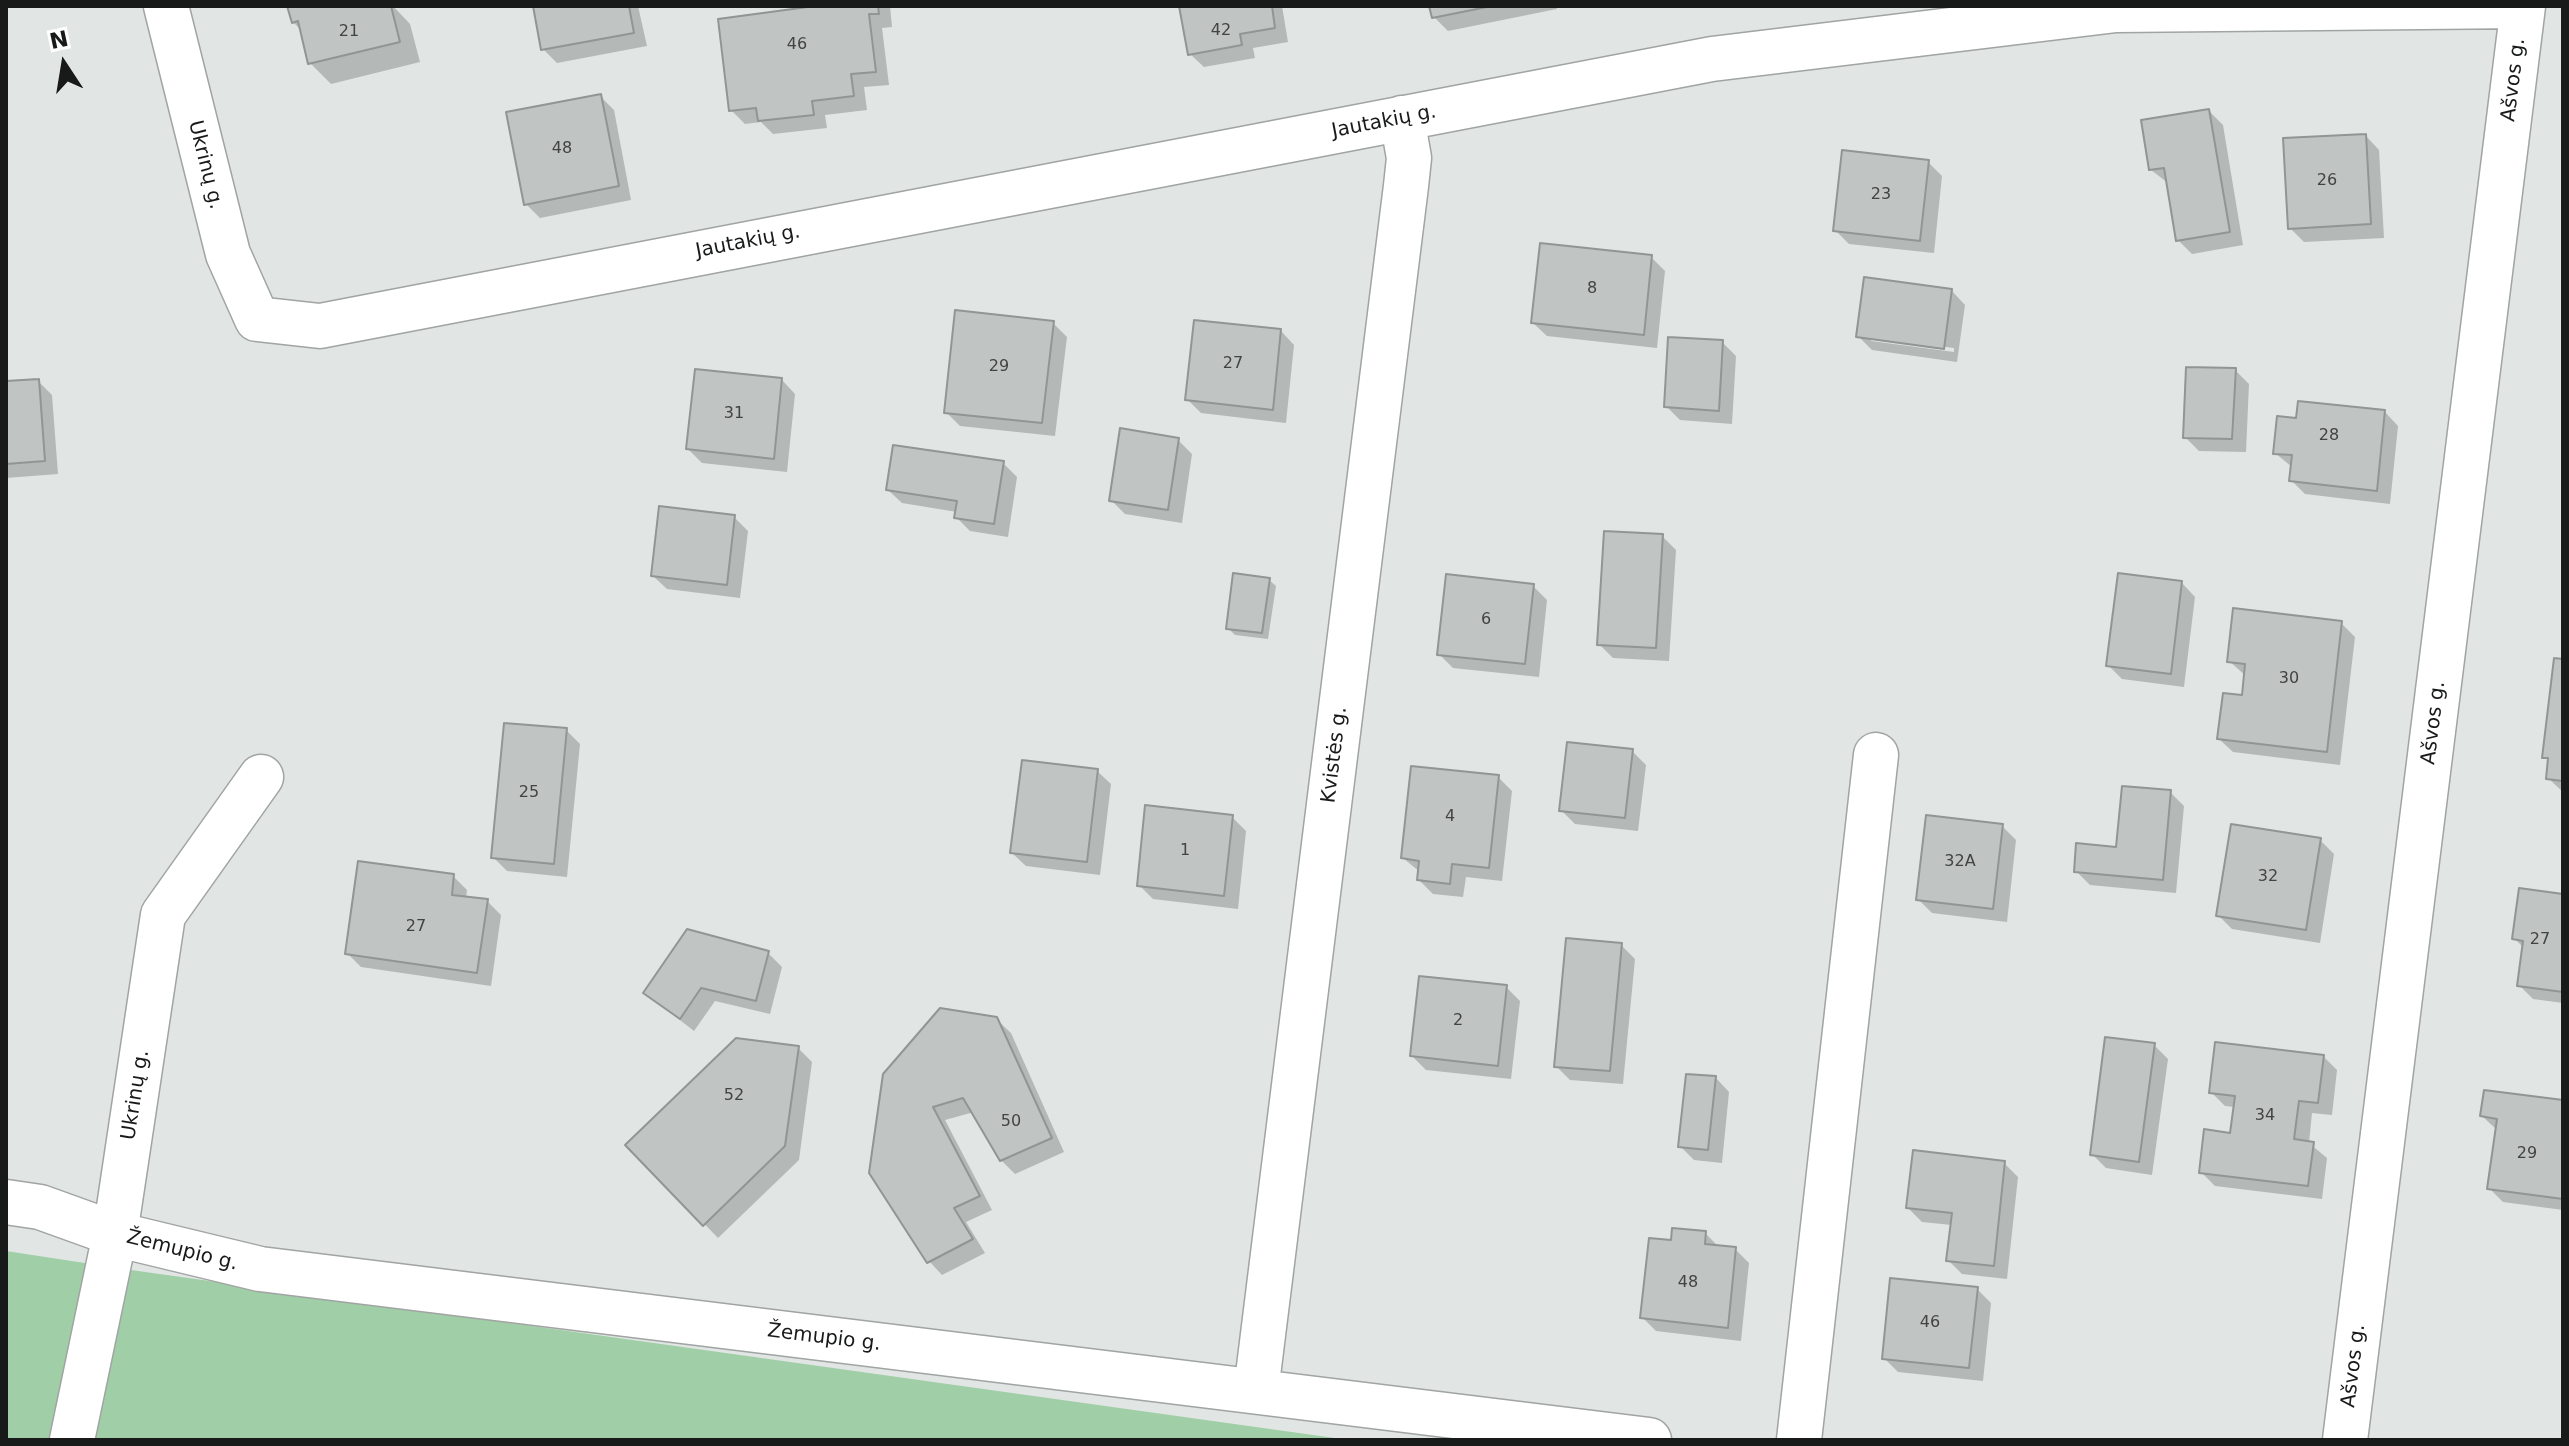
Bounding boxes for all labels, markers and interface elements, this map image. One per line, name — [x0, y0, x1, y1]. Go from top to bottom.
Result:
house number: 42 — [1211, 21, 1231, 41]
house number: 21 — [339, 22, 359, 42]
north arrow — [24, 24, 104, 104]
text: N — [47, 26, 71, 54]
house number: 46 — [787, 35, 807, 55]
street label: Ašvos g. — [2497, 37, 2531, 123]
street label: Jautakių g. — [1330, 100, 1438, 144]
street label: Ukrinų g. — [182, 118, 228, 212]
house number: 48 — [552, 139, 572, 159]
house number: 26 — [2317, 171, 2337, 191]
house number: 23 — [1871, 185, 1891, 205]
street label: Jautakių g. — [694, 220, 802, 264]
house number: 8 — [1587, 279, 1597, 299]
house number: 27 — [1223, 354, 1243, 374]
house number: 29 — [989, 357, 1009, 377]
house number: 31 — [724, 404, 744, 424]
house number: 28 — [2319, 426, 2339, 446]
house number: 6 — [1481, 610, 1491, 630]
house number: 30 — [2279, 669, 2299, 689]
street label: Ašvos g. — [2417, 680, 2451, 766]
street label: Kvistės g. — [1317, 705, 1353, 805]
house number: 25 — [519, 783, 539, 803]
house number: 4 — [1445, 807, 1455, 827]
house number: 1 — [1180, 841, 1190, 861]
house number: 32A — [1944, 852, 1976, 872]
house number: 32 — [2258, 867, 2278, 887]
house number: 27 — [406, 917, 426, 937]
house number: 27 — [2530, 930, 2550, 950]
house number: 2 — [1453, 1011, 1463, 1031]
street label: Ukrinų g. — [117, 1048, 155, 1142]
house number: 52 — [724, 1086, 744, 1106]
house number: 34 — [2255, 1106, 2275, 1126]
house number: 50 — [1001, 1112, 1021, 1132]
house number: 29 — [2517, 1144, 2537, 1164]
street label: Žemupio g. — [124, 1226, 240, 1276]
house number: 48 — [1678, 1273, 1698, 1293]
house number: 46 — [1920, 1313, 1940, 1333]
street label: Žemupio g. — [766, 1319, 882, 1357]
street label: Ašvos g. — [2337, 1323, 2371, 1409]

